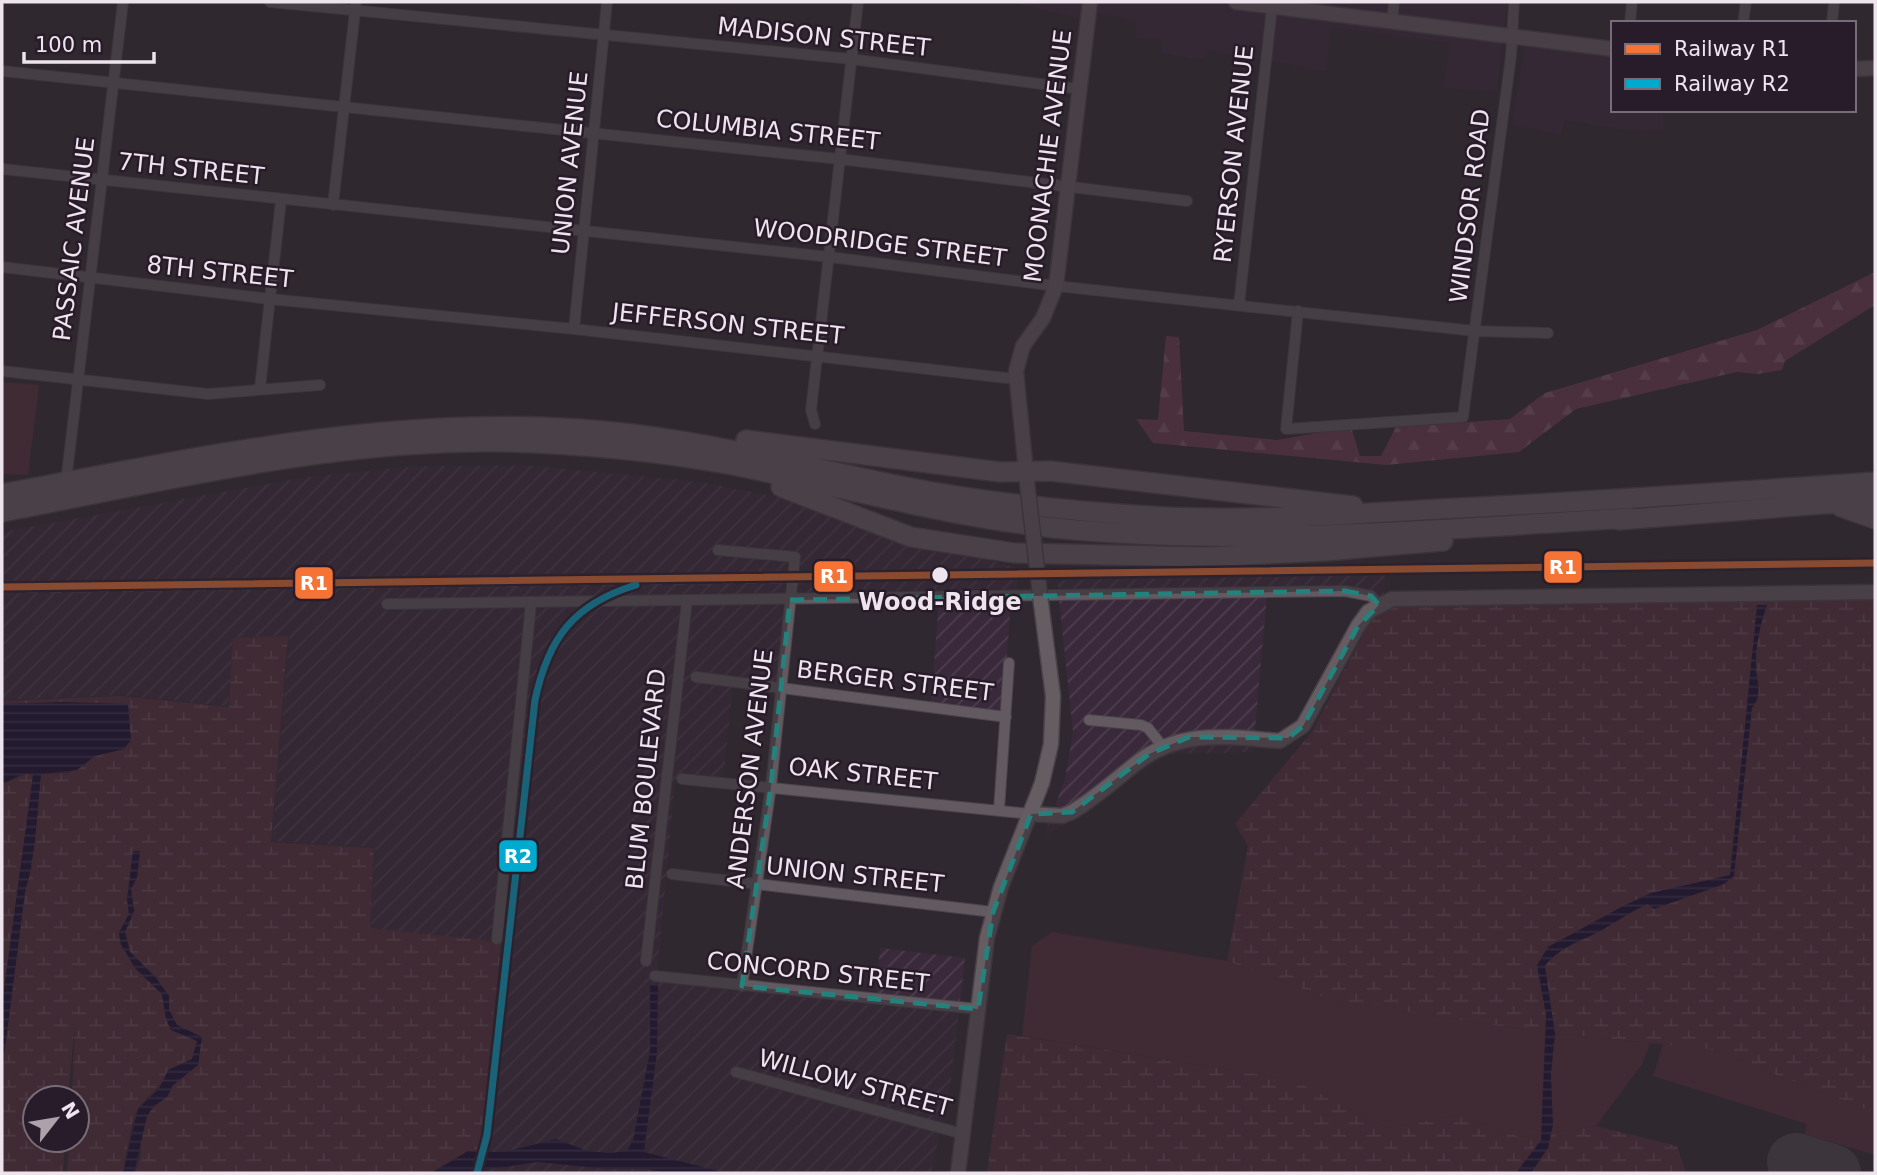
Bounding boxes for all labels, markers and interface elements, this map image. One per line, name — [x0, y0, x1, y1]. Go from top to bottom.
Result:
street label: MADISON STREET — [716, 12, 932, 62]
scale bar — [24, 21, 154, 65]
legend — [1611, 21, 1856, 112]
street label: MOONACHIE AVENUE — [1019, 28, 1077, 284]
text: 100 m — [35, 33, 102, 57]
text: Railway R1 — [1674, 37, 1790, 61]
street label: RYERSON AVENUE — [1209, 44, 1259, 264]
street label: UNION AVENUE — [546, 70, 594, 256]
text: Railway R2 — [1674, 72, 1790, 96]
street label: COLUMBIA STREET — [655, 104, 882, 156]
street label: WINDSOR ROAD — [1444, 107, 1496, 305]
street label: PASSAIC AVENUE — [48, 135, 100, 343]
street label: 7TH STREET — [116, 147, 266, 191]
street label: WOODRIDGE STREET — [752, 214, 1009, 272]
street label: 8TH STREET — [145, 250, 295, 294]
street label: JEFFERSON STREET — [609, 298, 846, 350]
line badge: R1 — [1543, 550, 1583, 584]
text: R1 — [1549, 556, 1577, 578]
line badge: R1 — [813, 560, 854, 593]
text: R1 — [820, 565, 848, 587]
marker: Wood-Ridge — [930, 565, 950, 585]
line badge: R1 — [294, 566, 334, 600]
text: R1 — [300, 572, 328, 594]
place label: Wood-Ridge — [858, 588, 1022, 616]
street label: ANDERSON AVENUE — [721, 647, 779, 891]
street label: BERGER STREET — [795, 655, 995, 707]
street label: BLUM BOULEVARD — [620, 667, 672, 891]
street label: OAK STREET — [787, 752, 939, 796]
line badge: R2 — [498, 839, 538, 873]
text: R2 — [504, 845, 532, 867]
street label: UNION STREET — [765, 852, 946, 898]
street label: CONCORD STREET — [705, 946, 931, 998]
street label: WILLOW STREET — [756, 1044, 955, 1122]
north arrow — [21, 1084, 91, 1154]
text: N — [57, 1098, 84, 1123]

